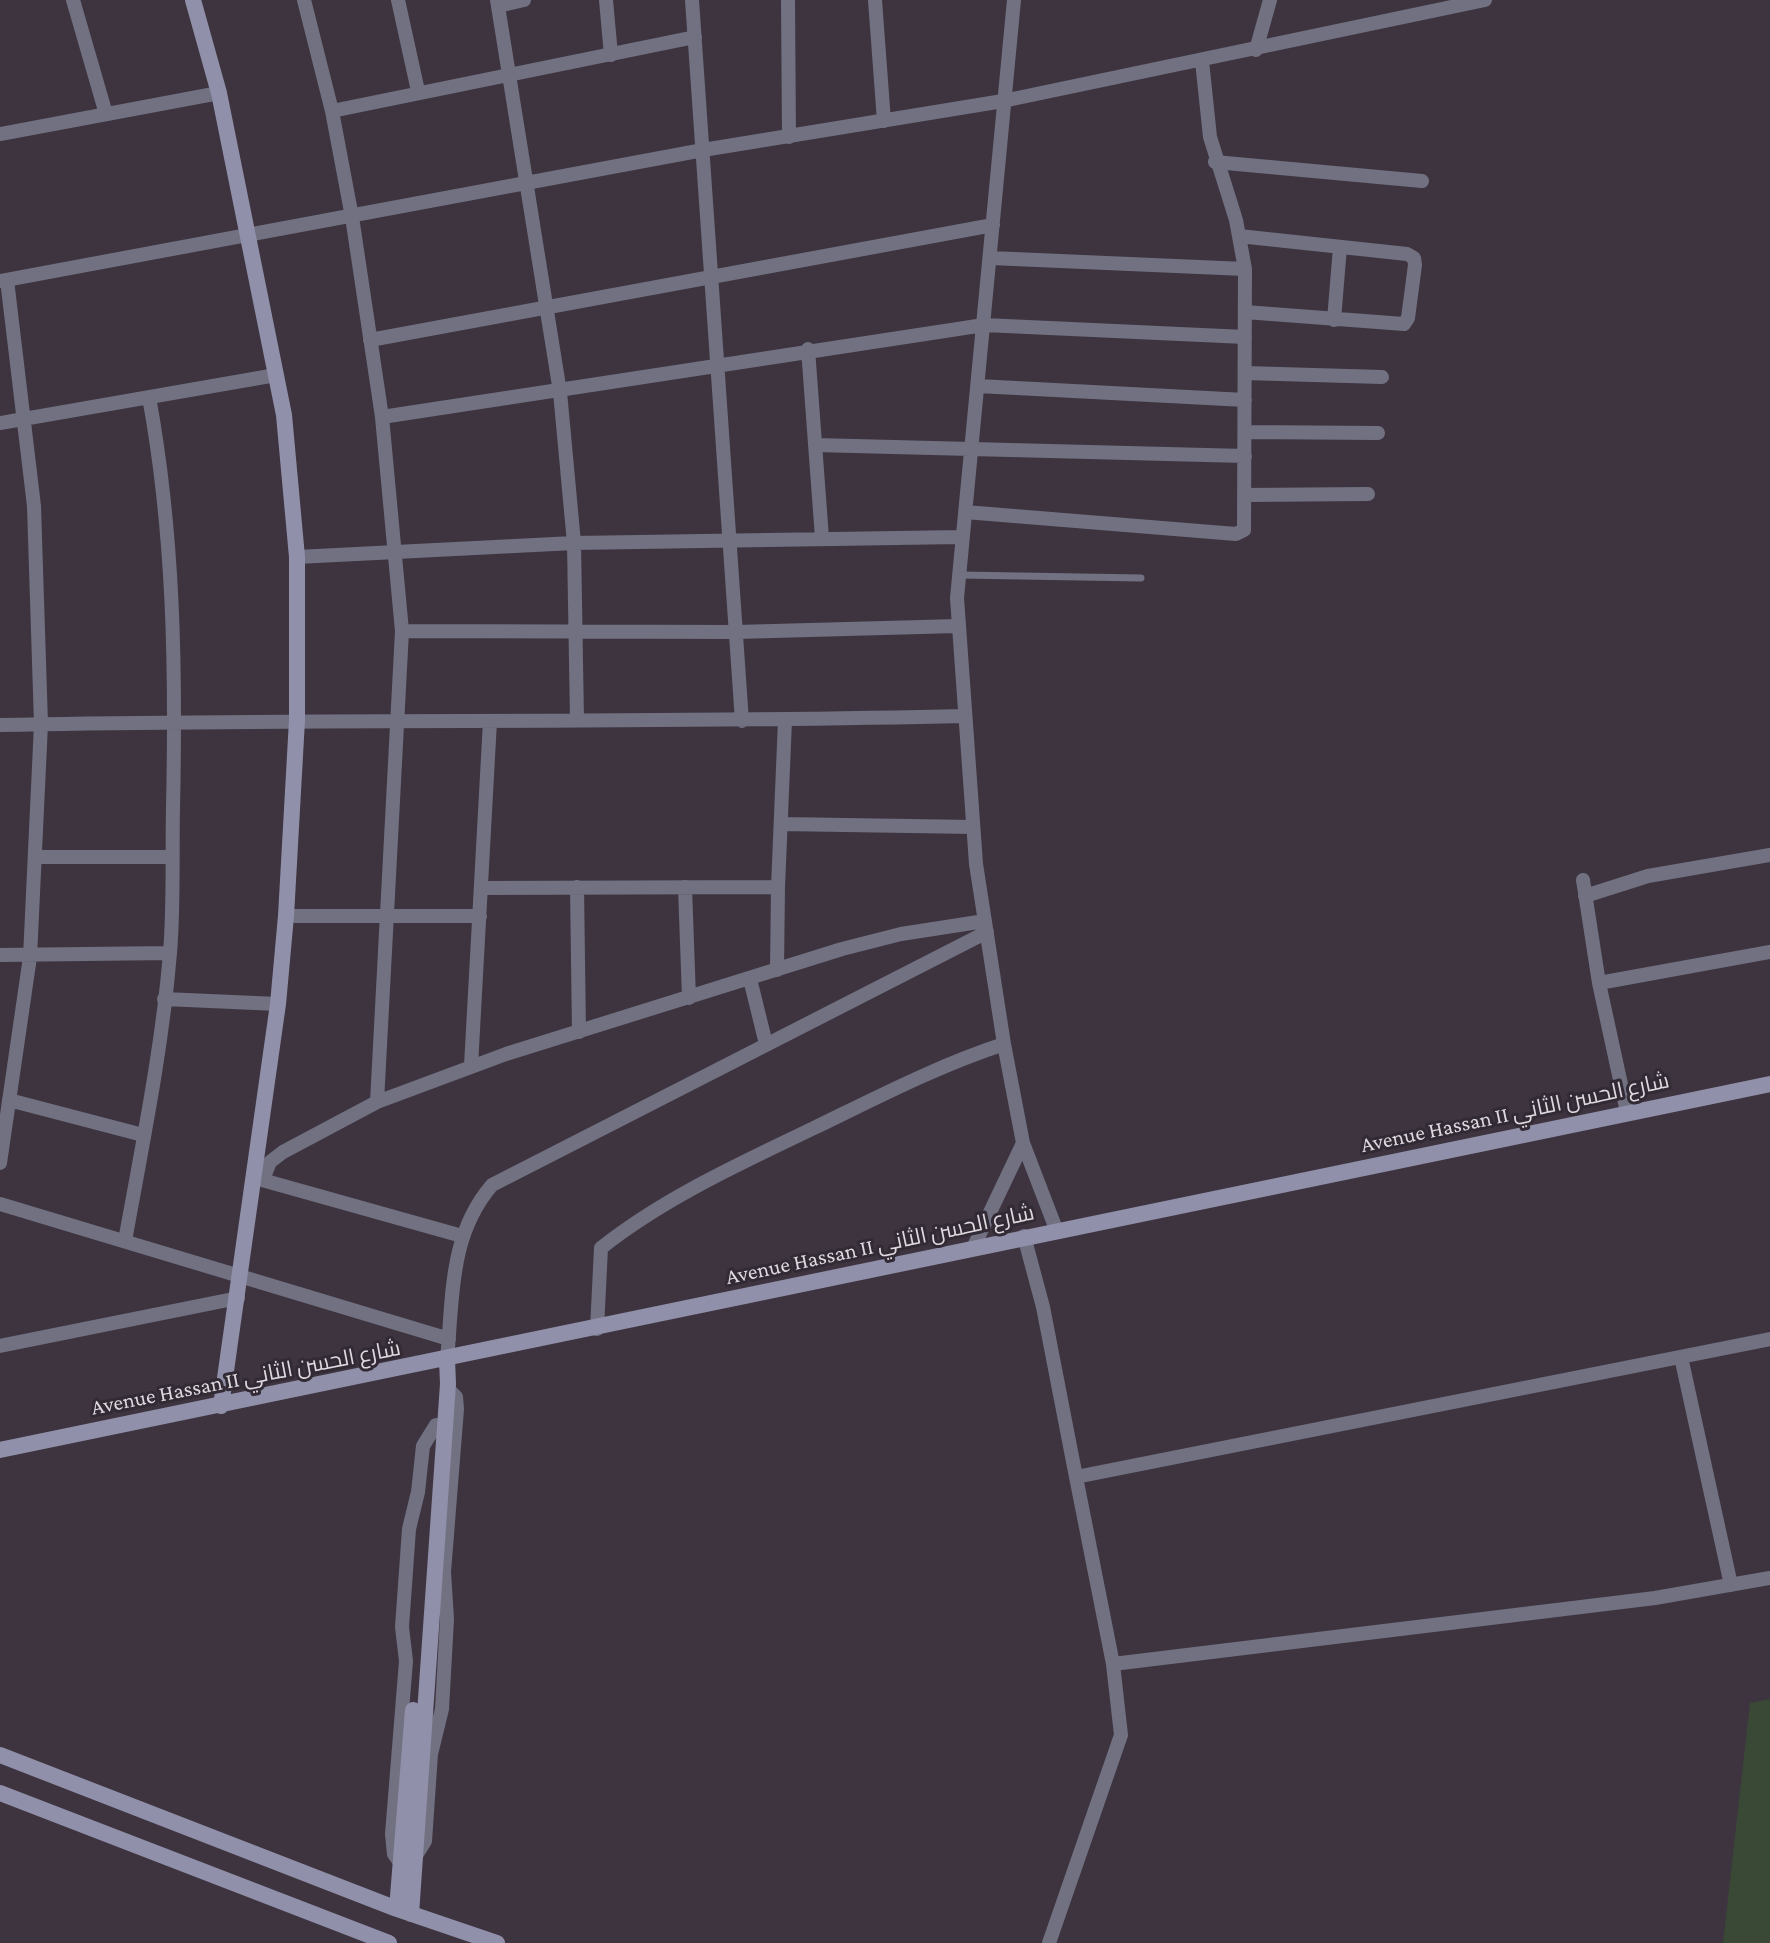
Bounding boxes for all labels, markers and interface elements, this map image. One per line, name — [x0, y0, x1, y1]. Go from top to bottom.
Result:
street label: Avenue Hassan II شارع الحسن الثاني — [1358, 1067, 1672, 1159]
street label: Avenue Hassan II شارع الحسن الثاني — [723, 1199, 1037, 1291]
street label: Avenue Hassan II شارع الحسن الثاني — [89, 1335, 403, 1421]

